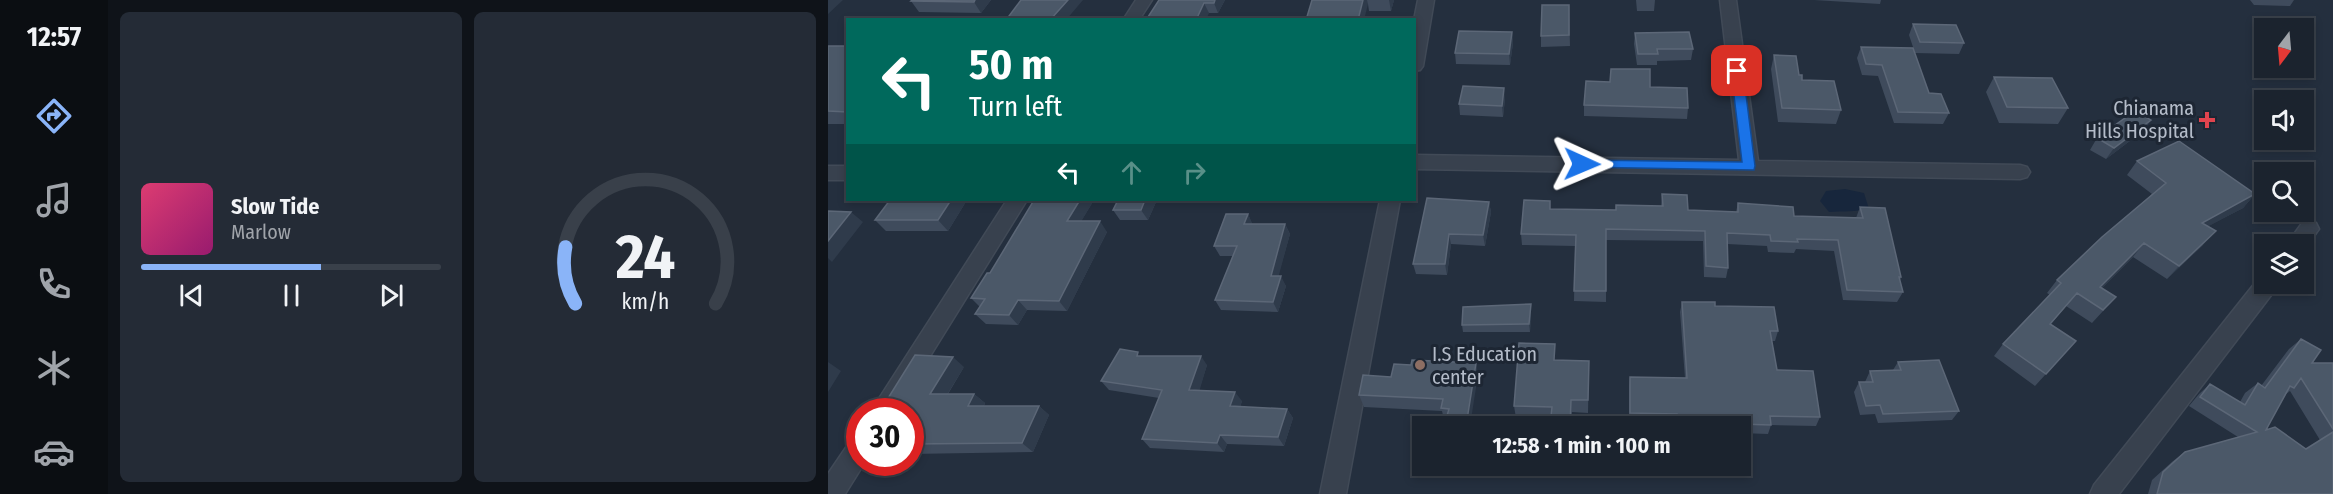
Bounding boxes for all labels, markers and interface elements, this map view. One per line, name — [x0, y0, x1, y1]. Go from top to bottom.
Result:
north arrow — [2254, 18, 2314, 78]
map controls — [2254, 18, 2314, 294]
text: 12:57 — [27, 21, 81, 53]
text: 50 m — [969, 40, 1053, 90]
icon: left — [870, 42, 948, 120]
pin — [1711, 45, 1762, 96]
icon: arrive — [1720, 54, 1753, 87]
button: sound — [2254, 90, 2314, 150]
text: Turn left — [969, 91, 1062, 123]
icon: directions — [33, 95, 75, 137]
place label: Chianama Hills Hospital — [2085, 96, 2194, 143]
marker: Chianama Hills Hospital — [2198, 111, 2216, 129]
position arrow — [1550, 132, 1614, 196]
icon: left — [1052, 156, 1085, 189]
icon: ahead — [1115, 156, 1148, 189]
icon: right — [1178, 156, 1211, 189]
button: search — [2254, 162, 2314, 222]
icon: music — [33, 179, 75, 221]
text: Slow Tide — [231, 193, 319, 220]
text: Marlow — [231, 220, 291, 244]
text: 24 — [614, 220, 675, 295]
button: layers — [2254, 234, 2314, 294]
icon: phone — [33, 263, 75, 305]
icon: previous — [175, 279, 208, 312]
icon: pause — [275, 279, 308, 312]
icon: next — [375, 279, 408, 312]
text: km/h — [621, 289, 669, 315]
place label: I.S Education center — [1432, 342, 1537, 389]
icon: climate — [33, 347, 75, 389]
marker: I.S Education center — [1413, 358, 1427, 372]
speed limit sign: 30 — [846, 398, 924, 476]
icon: car — [33, 431, 75, 473]
text: 12:58 · 1 min · 100 m — [1492, 432, 1671, 459]

